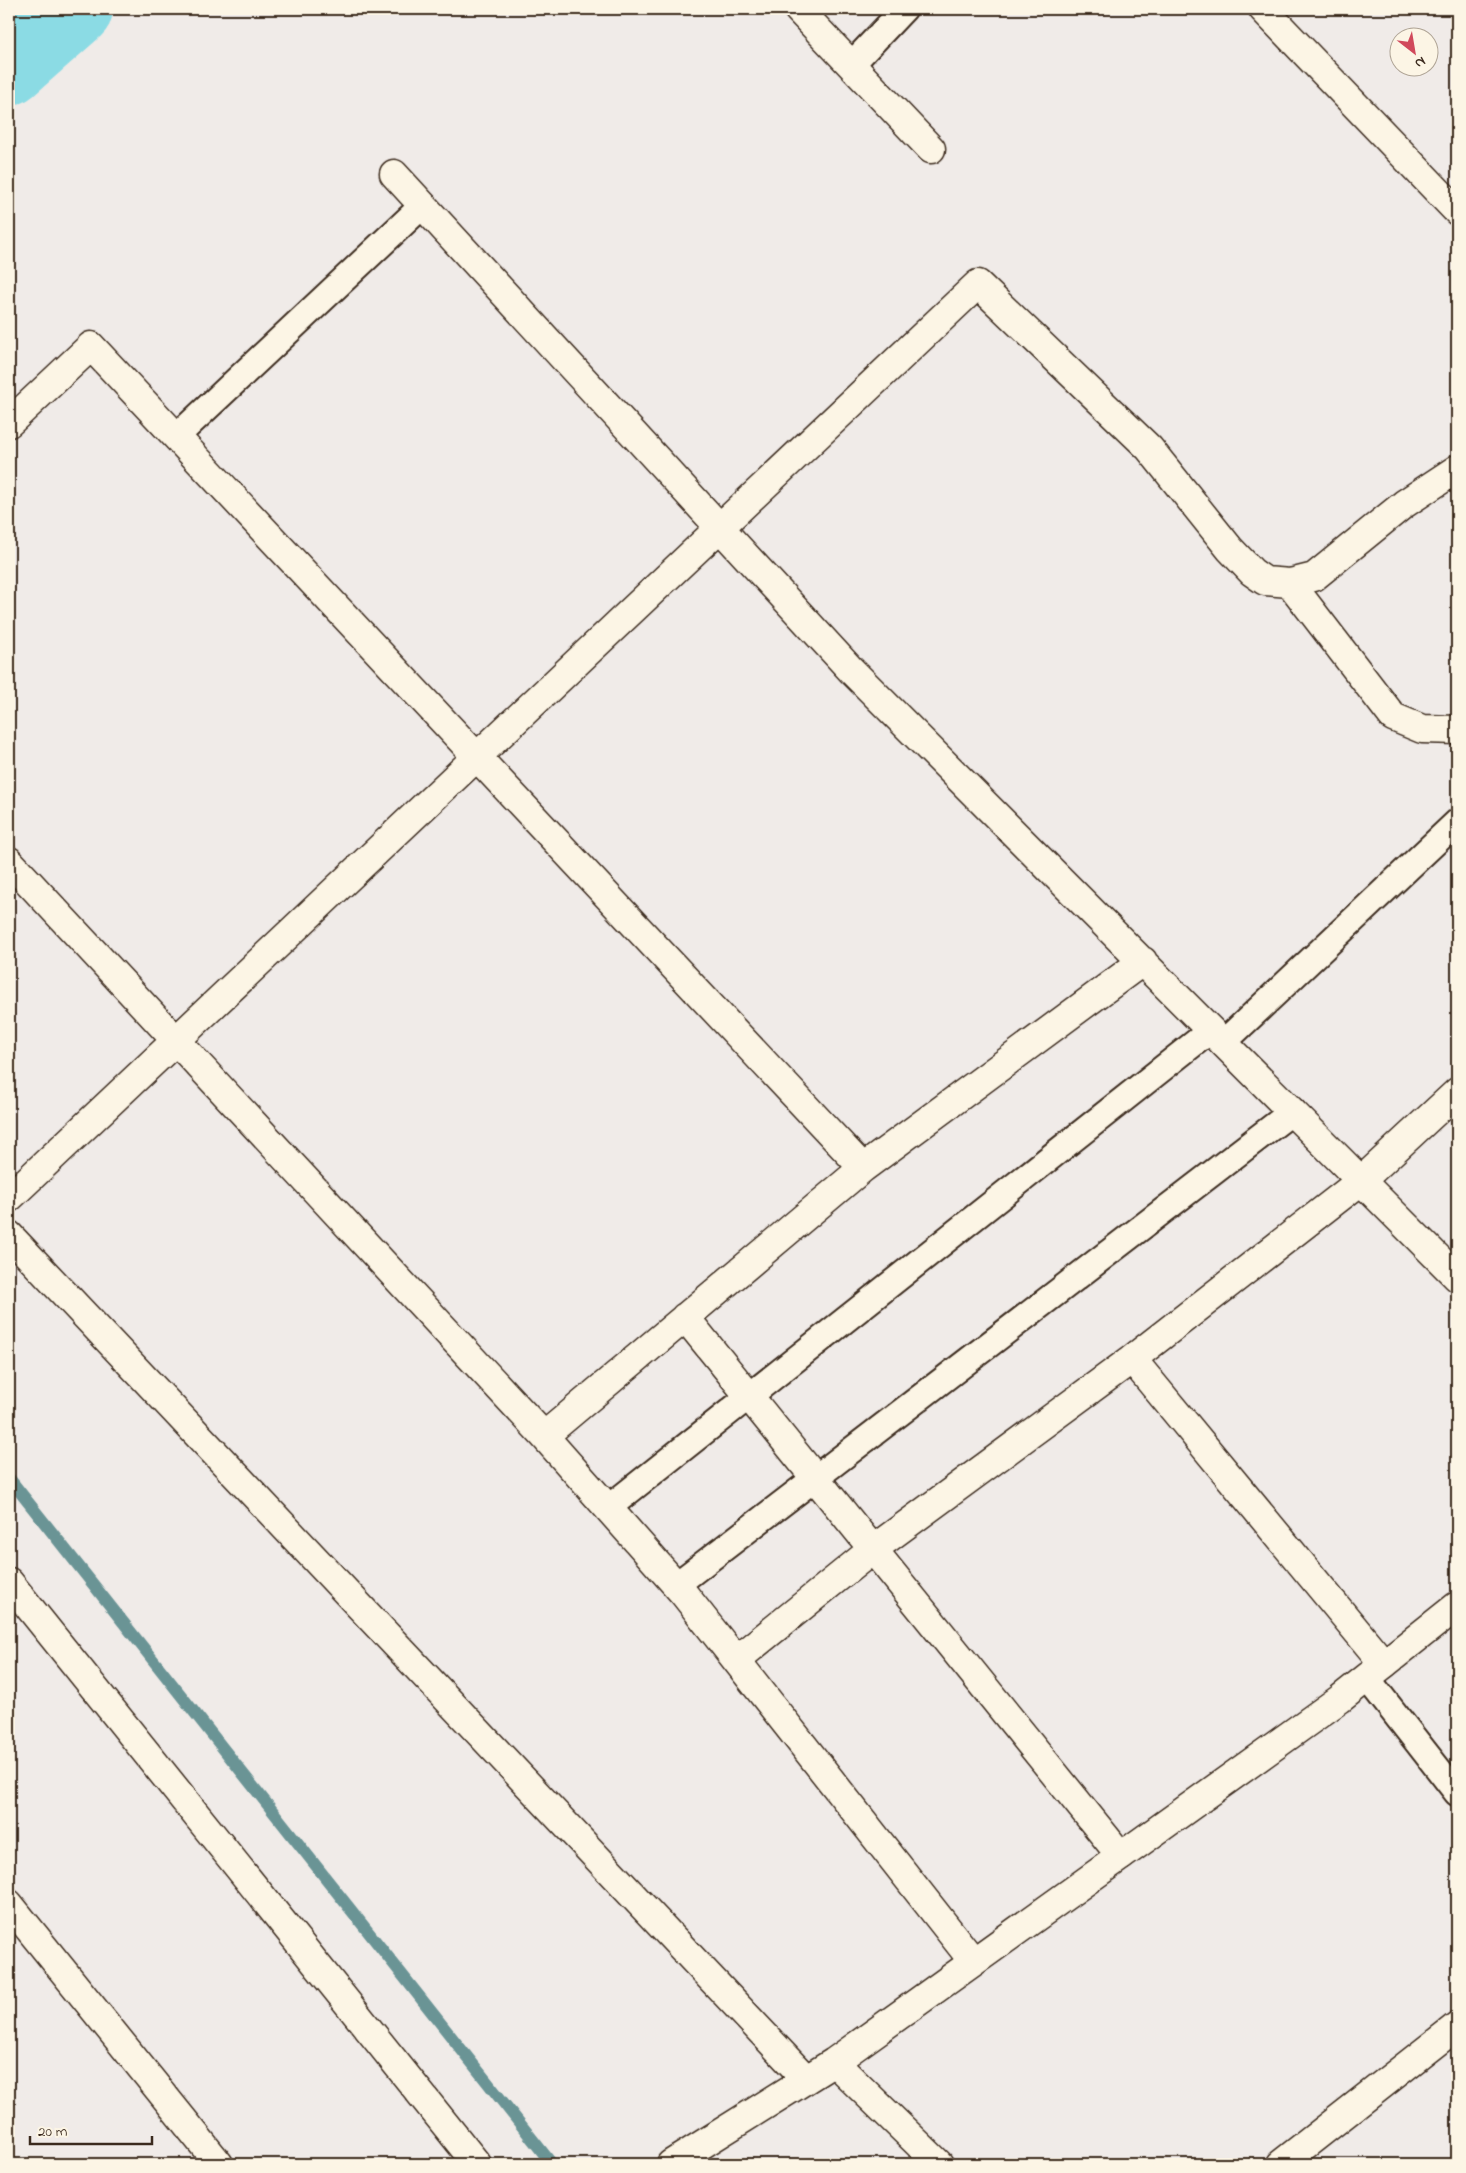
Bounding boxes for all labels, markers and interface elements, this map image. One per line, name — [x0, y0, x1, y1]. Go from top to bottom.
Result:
north arrow — [1388, 28, 1438, 78]
text: N — [1410, 50, 1429, 73]
scale bar — [30, 2113, 152, 2145]
text: 20 m — [38, 2121, 68, 2143]

